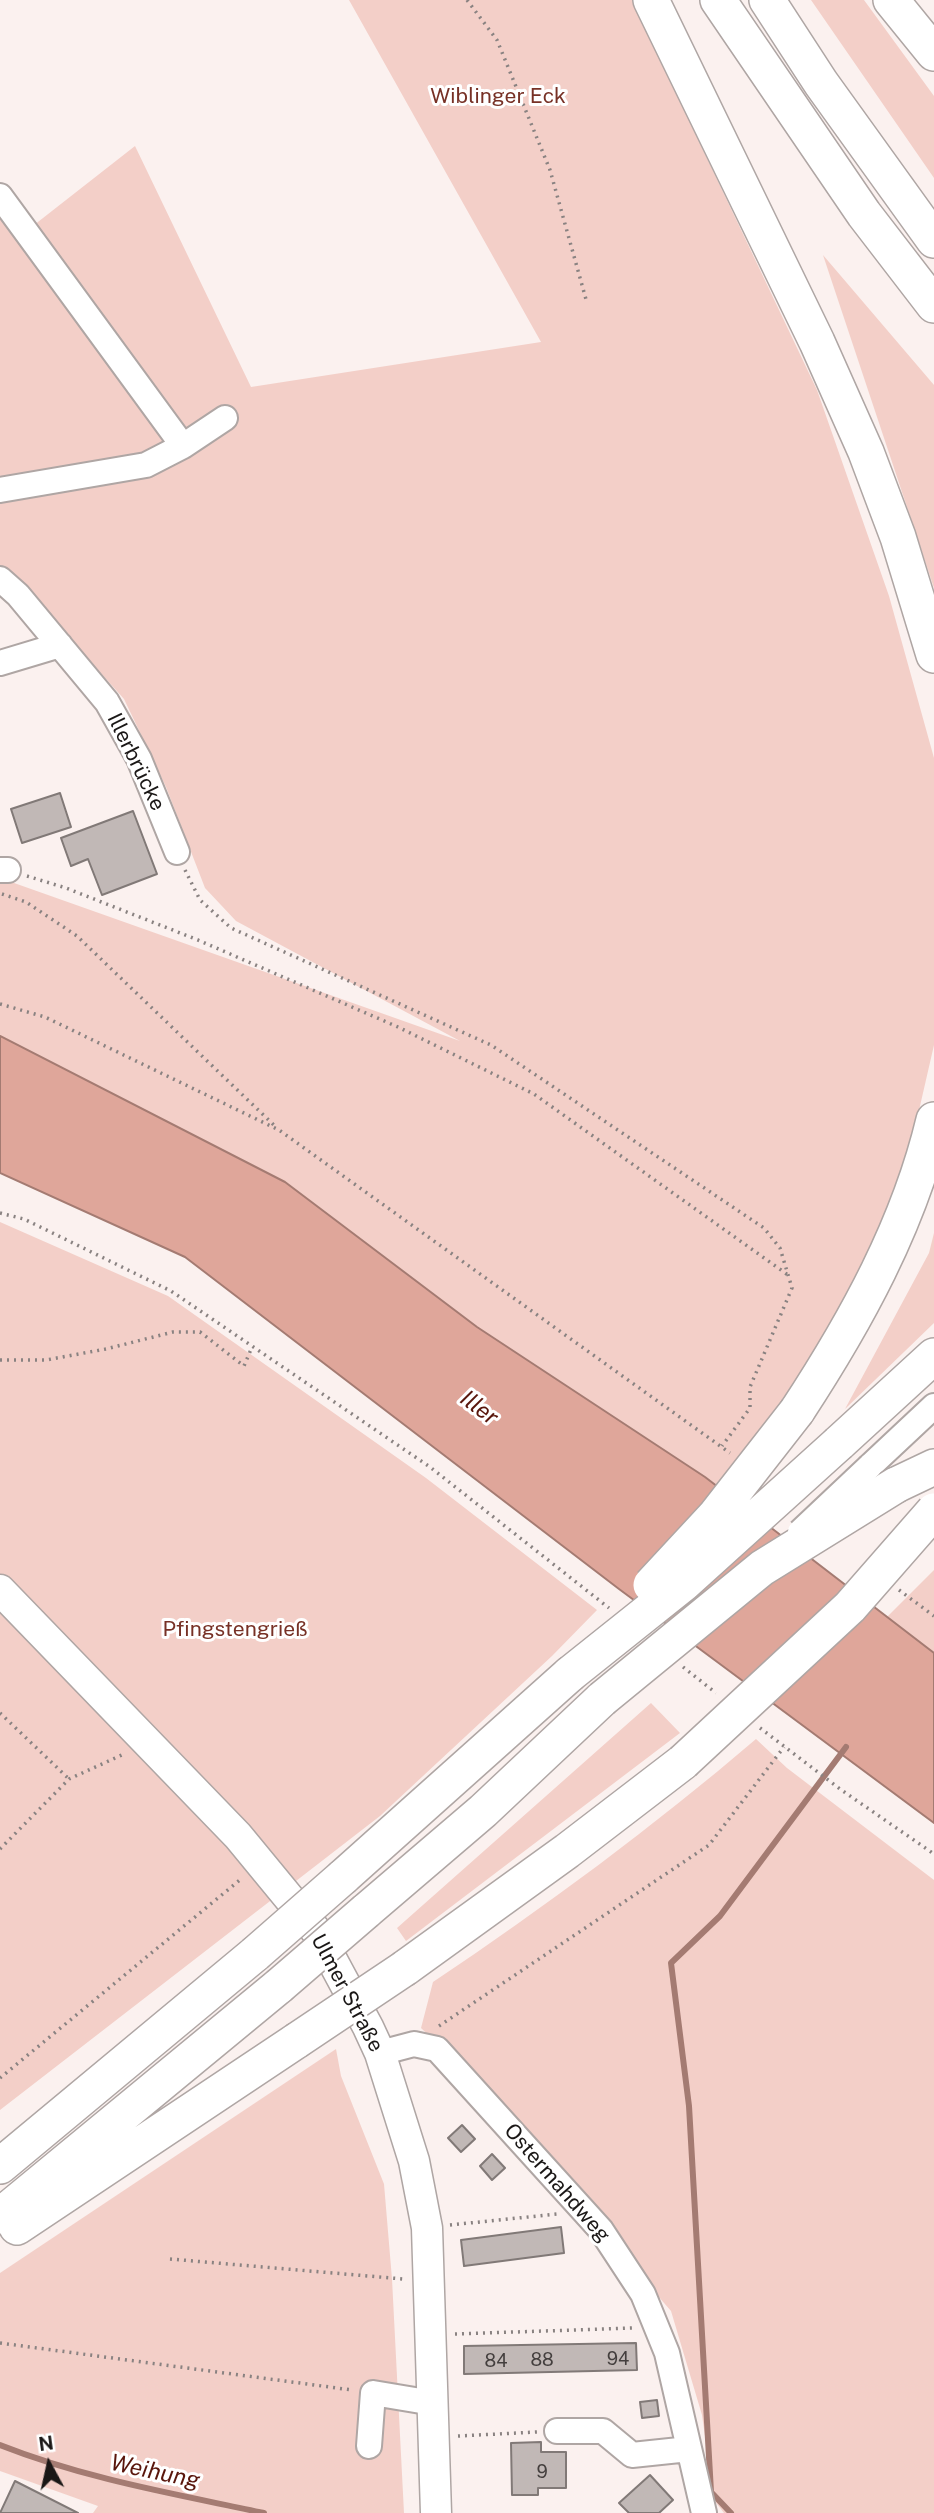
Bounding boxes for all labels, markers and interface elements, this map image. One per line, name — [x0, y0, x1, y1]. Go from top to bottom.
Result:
park label: Wiblinger Eck — [430, 84, 566, 110]
street label: Illerbrücke — [102, 709, 170, 815]
water label: Iller — [455, 1385, 503, 1431]
park label: Pfingstengrieß — [162, 1617, 308, 1643]
street label: Ulmer Straße — [305, 1930, 389, 2056]
street label: Ostermahdweg — [499, 2118, 615, 2248]
house number: 94 — [607, 2348, 629, 2370]
house number: 88 — [530, 2349, 554, 2371]
house number: 84 — [485, 2350, 507, 2372]
north arrow — [14, 2429, 84, 2499]
text: N — [37, 2431, 55, 2455]
water label: Weihung — [108, 2449, 202, 2495]
house number: 9 — [536, 2461, 548, 2483]

